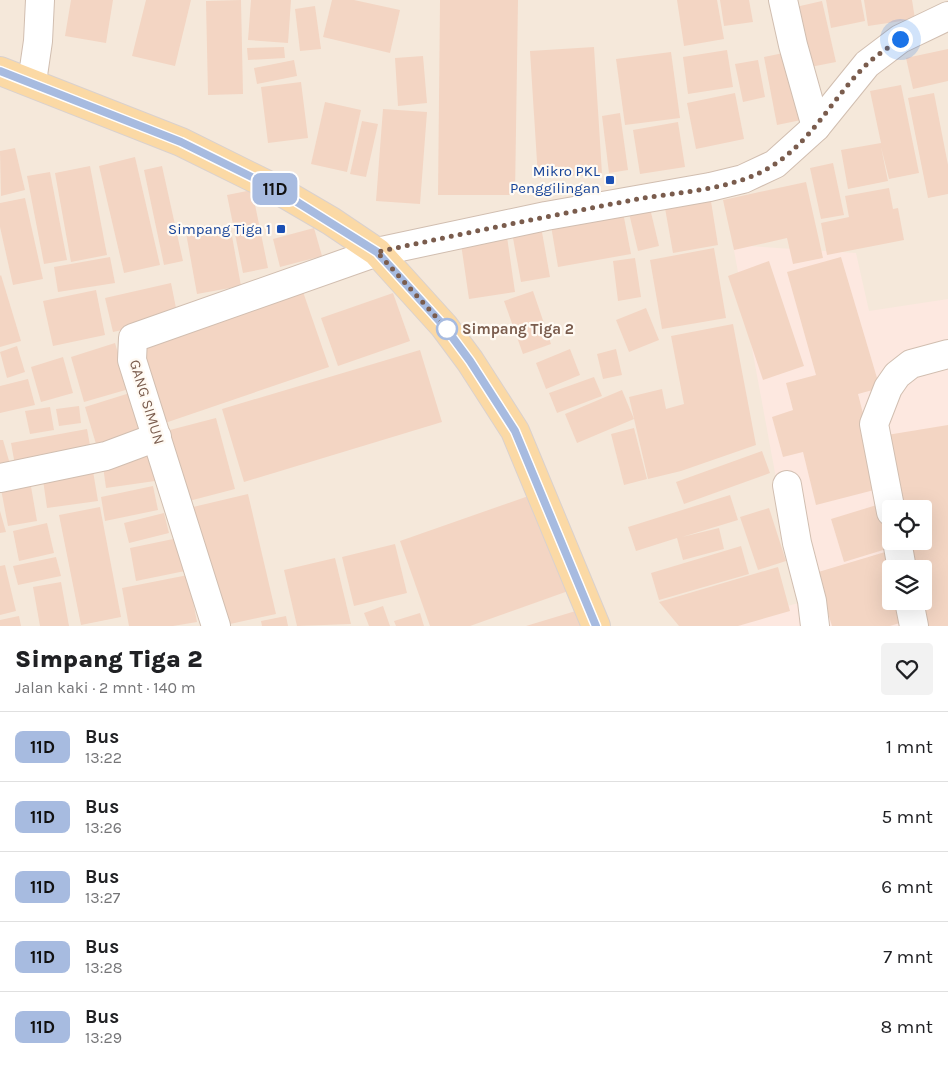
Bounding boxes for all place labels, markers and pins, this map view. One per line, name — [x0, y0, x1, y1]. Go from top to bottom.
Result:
place label: Mikro PKL Penggilingan — [510, 162, 600, 197]
marker: Mikro PKL Penggilingan — [604, 174, 616, 186]
place label: Simpang Tiga 1 — [168, 220, 271, 238]
marker: Simpang Tiga 1 — [275, 223, 287, 235]
marker: Simpang Tiga 2 — [436, 318, 458, 340]
place label: Simpang Tiga 2 — [462, 320, 574, 338]

